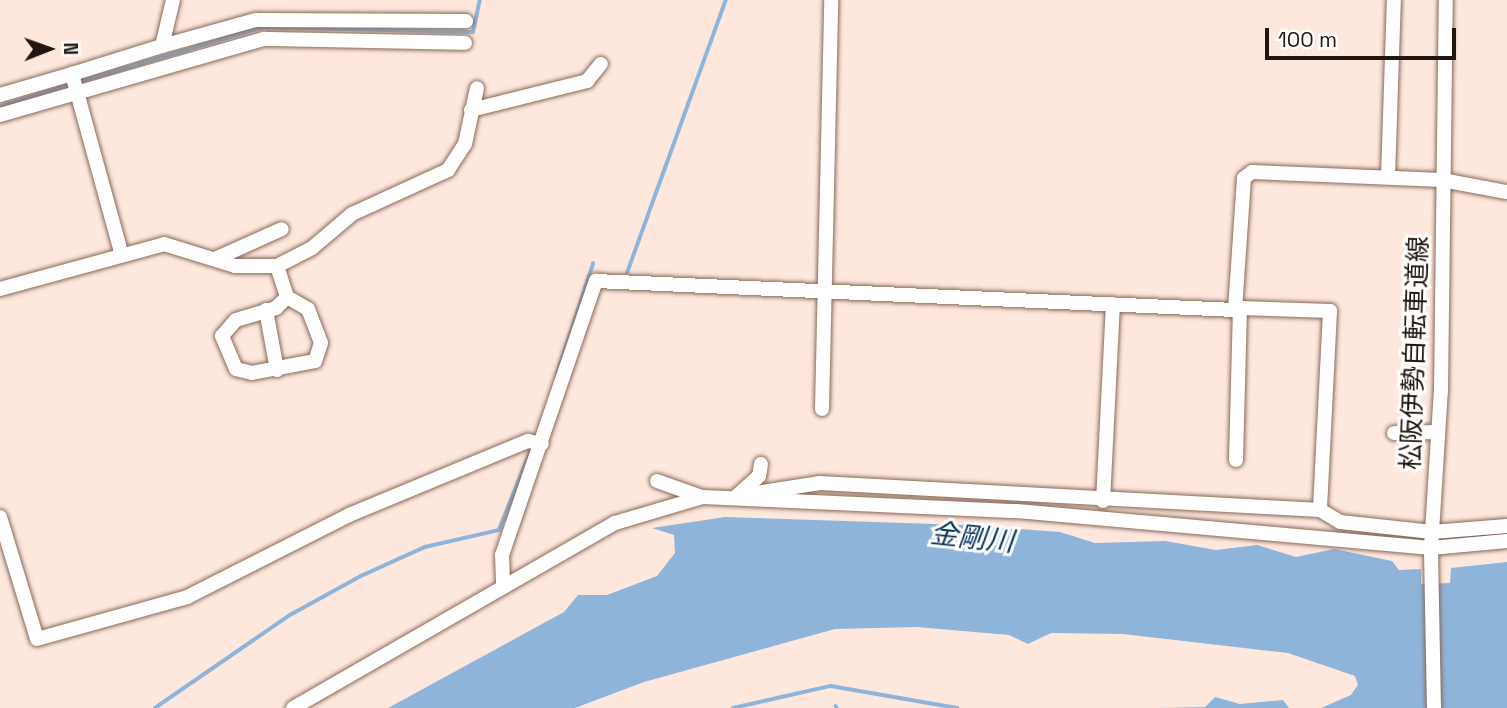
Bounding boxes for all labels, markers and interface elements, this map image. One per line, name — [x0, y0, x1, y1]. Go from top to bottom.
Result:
north arrow — [14, 14, 84, 84]
scale bar — [1269, 14, 1460, 58]
text: 100 m — [1278, 26, 1337, 53]
text: N — [58, 42, 83, 55]
street label: 松阪伊勢自転車道線 — [1395, 236, 1435, 470]
water label: 金剛川 — [928, 516, 1016, 558]

